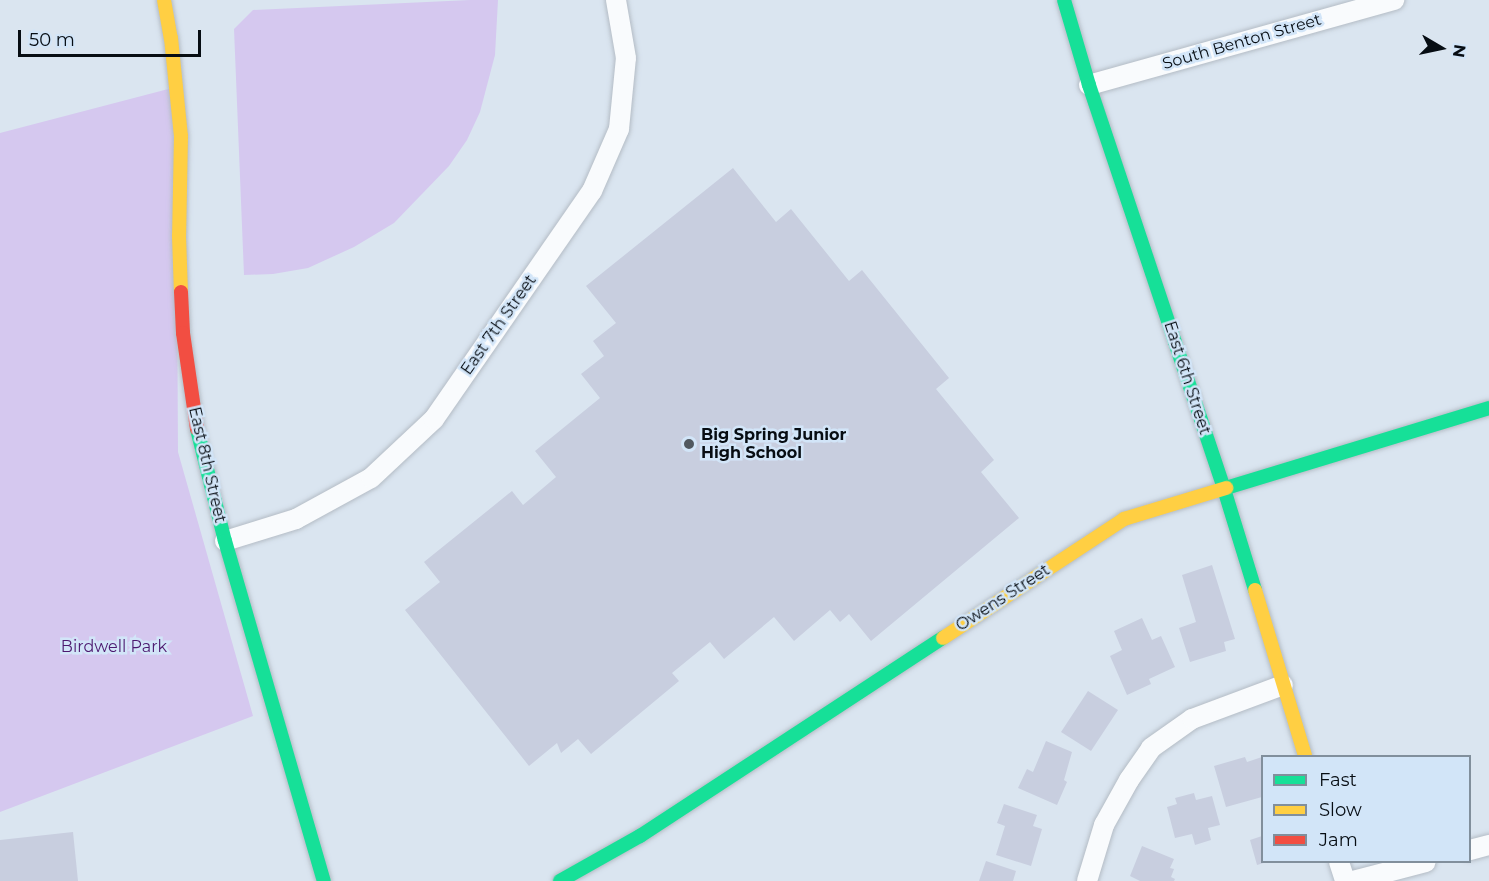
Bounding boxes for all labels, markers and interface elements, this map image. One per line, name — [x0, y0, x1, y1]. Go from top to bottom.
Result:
street label: South Benton Street — [1160, 10, 1324, 74]
scale bar — [21, 18, 204, 56]
north arrow — [1411, 18, 1471, 78]
text: 50 m — [29, 29, 75, 51]
text: N — [1449, 43, 1470, 59]
street label: East 7th Street — [457, 271, 541, 379]
street label: East 6th Street — [1160, 319, 1214, 437]
street label: East 8th Street — [184, 405, 230, 525]
place label: Big Spring Junior High School — [701, 425, 846, 463]
marker: Big Spring Junior High School — [682, 437, 696, 451]
street label: Owens Street — [952, 561, 1054, 635]
park label: Birdwell Park — [61, 637, 167, 657]
legend — [1261, 755, 1471, 863]
text: Fast — [1319, 769, 1357, 791]
text: Slow — [1319, 799, 1362, 821]
text: Jam — [1319, 829, 1358, 851]

